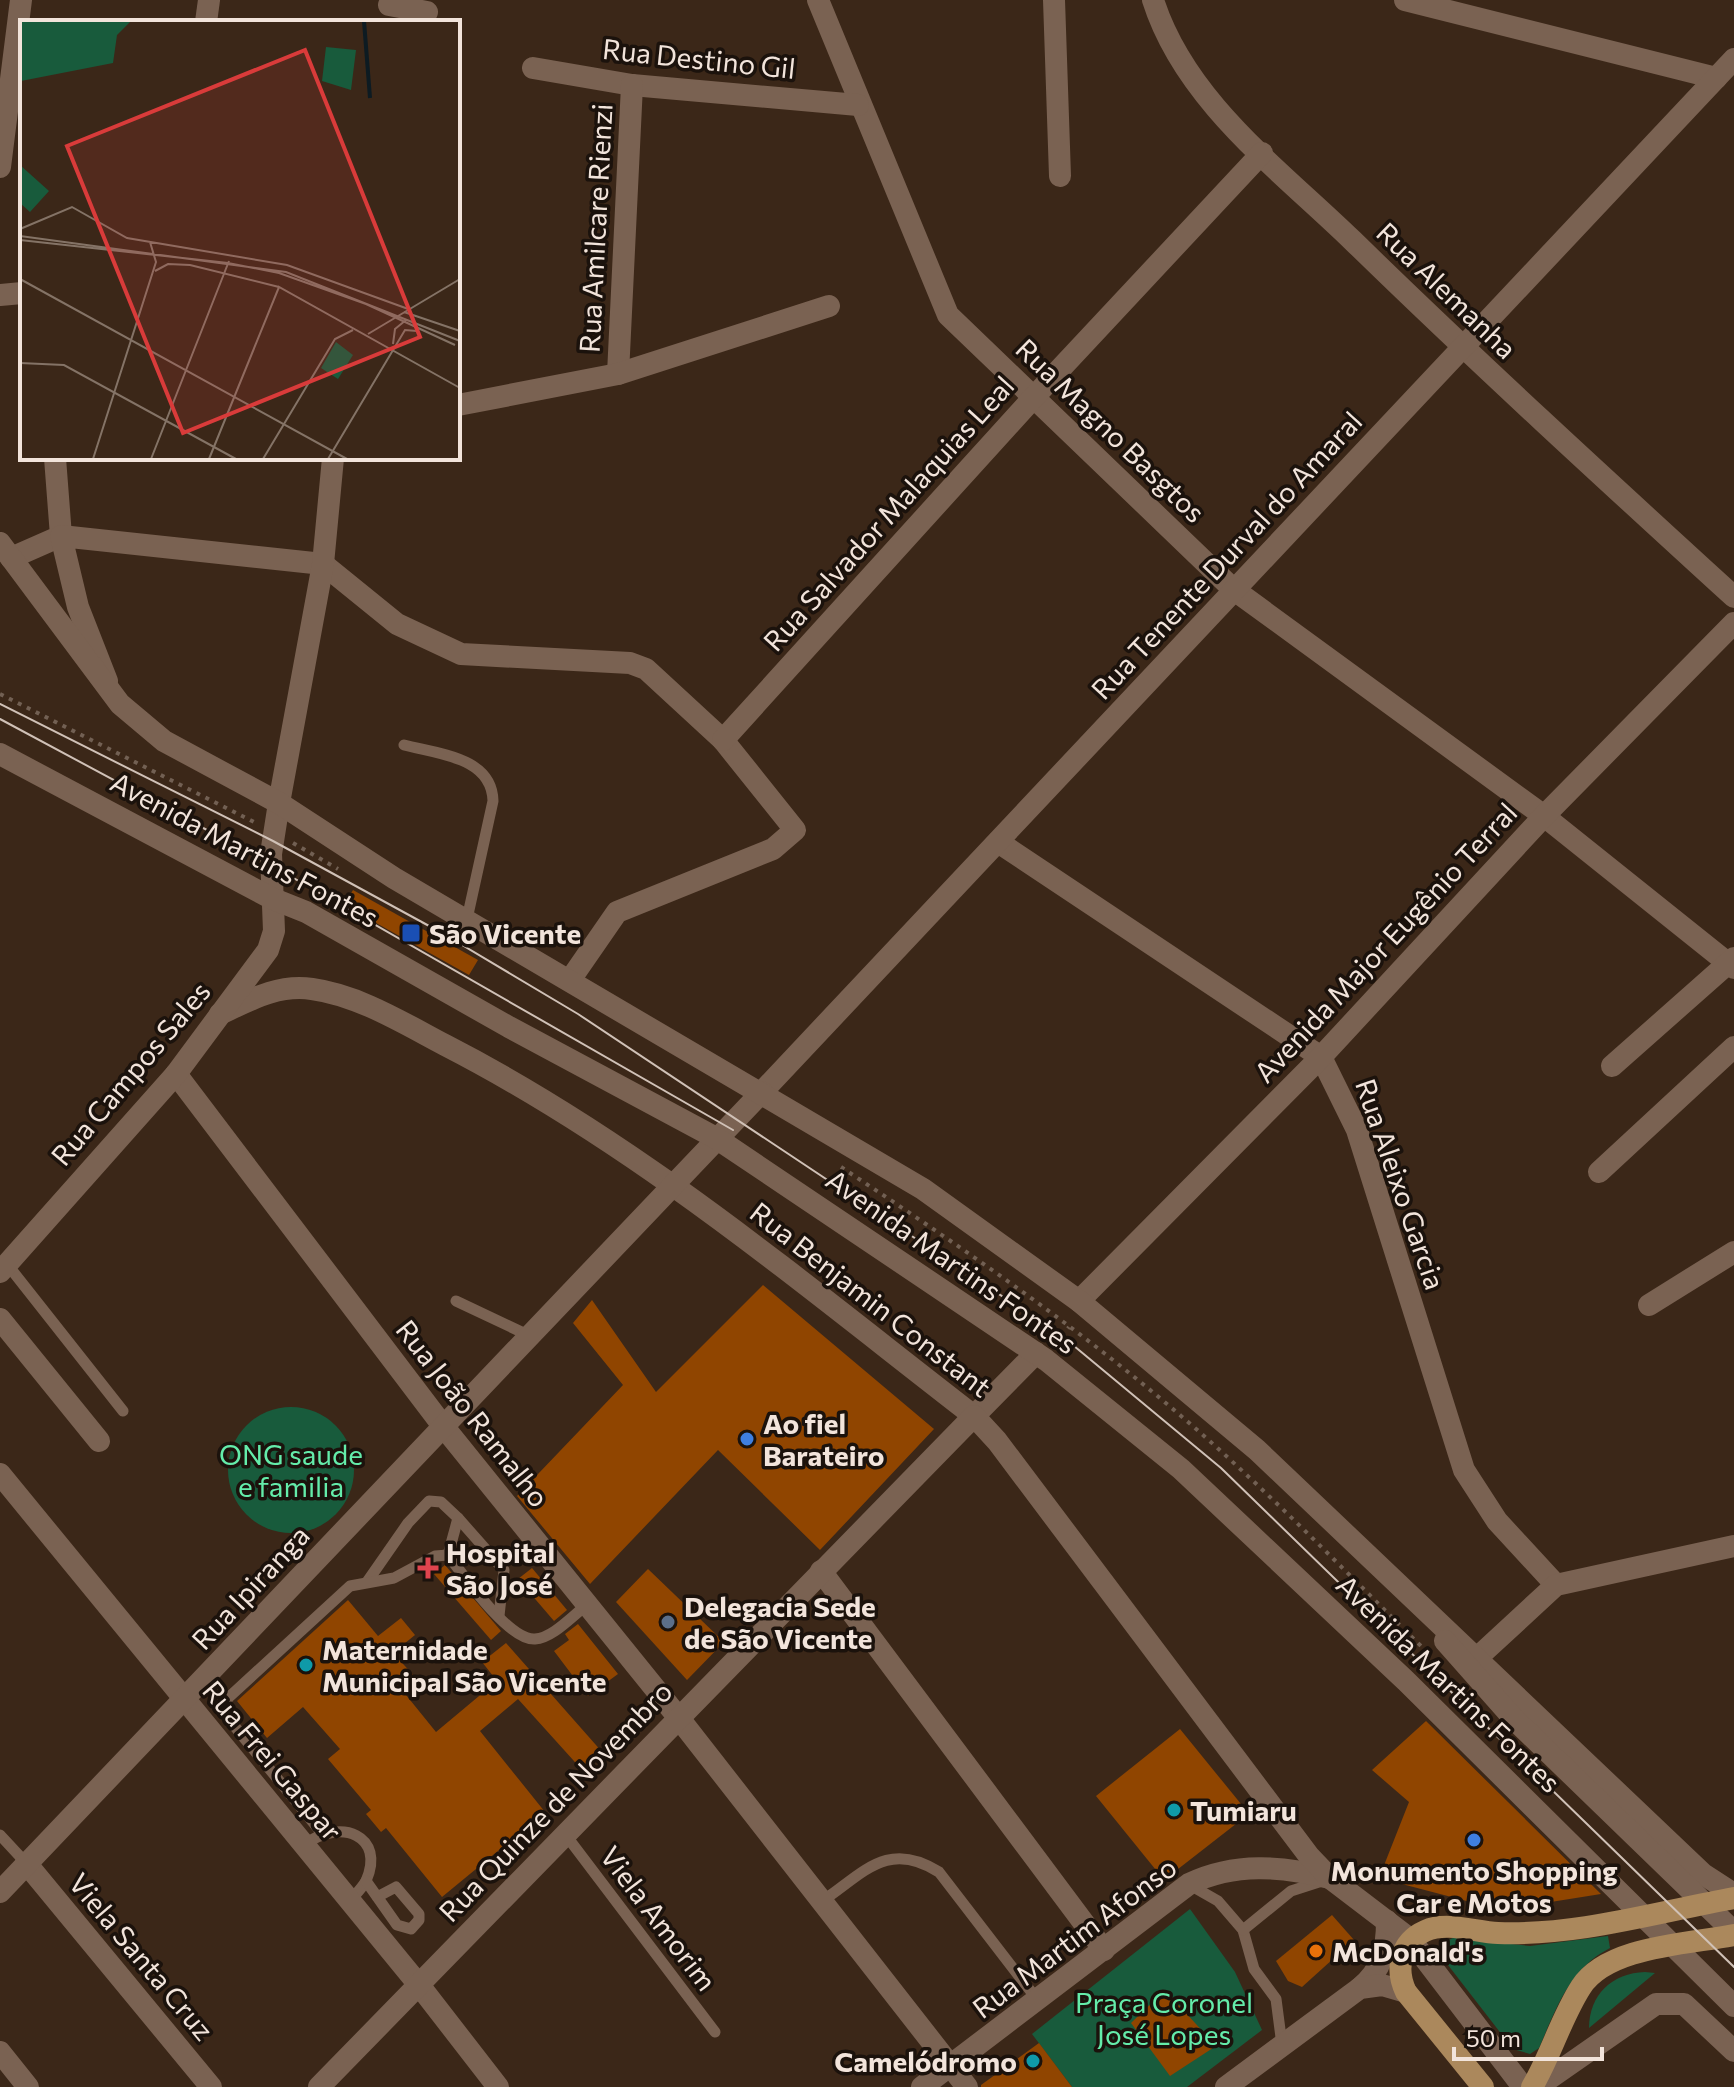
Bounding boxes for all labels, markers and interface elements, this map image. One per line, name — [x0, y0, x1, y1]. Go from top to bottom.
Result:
inset map — [20, 20, 460, 460]
street label: Rua Destino Gil — [601, 31, 797, 85]
street label: Rua Amilcare Rienzi — [571, 103, 619, 353]
street label: Rua Alemanha — [1370, 215, 1524, 365]
street label: Rua Magno Basgtos — [1009, 331, 1213, 529]
street label: Rua Salvador Malaquias Leal — [756, 369, 1020, 657]
street label: Rua Tenente Durval do Amaral — [1084, 404, 1368, 706]
street label: Avenida Martins Fontes — [105, 764, 385, 934]
street label: Avenida Major Eugênio Terral — [1247, 795, 1523, 1089]
place label: São Vicente — [429, 916, 581, 950]
marker: São Vicente — [400, 922, 422, 944]
street label: Rua Campos Sales — [43, 974, 217, 1172]
street label: Rua Aleixo Garcia — [1349, 1074, 1453, 1294]
street label: Avenida Martins Fontes — [820, 1161, 1084, 1361]
street label: Rua Benjamin Constant — [744, 1194, 998, 1404]
street label: Rua João Ramalho — [389, 1313, 557, 1513]
place label: Ao fiel Barateiro — [763, 1406, 884, 1472]
marker: Ao fiel Barateiro — [738, 1430, 756, 1448]
park label: ONG saude e familia — [219, 1437, 363, 1503]
street label: Rua Ipiranga — [184, 1518, 316, 1656]
place label: Hospital São José — [446, 1535, 555, 1601]
marker: Hospital São José — [417, 1557, 439, 1579]
street label: Avenida Martins Fontes — [1330, 1567, 1568, 1799]
place label: Delegacia Sede de São Vicente — [684, 1589, 876, 1655]
marker: Delegacia Sede de São Vicente — [659, 1613, 677, 1631]
place label: Maternidade Municipal São Vicente — [322, 1632, 607, 1698]
marker: Maternidade Municipal São Vicente — [297, 1656, 315, 1674]
street label: Rua Frei Gaspar — [196, 1673, 350, 1847]
street label: Rua Quinze de Novembro — [431, 1674, 679, 1928]
place label: Tumiaru — [1190, 1793, 1297, 1827]
marker: Tumiaru — [1165, 1801, 1183, 1819]
marker: Monumento Shopping Car e Motos — [1465, 1831, 1483, 1849]
street label: Viela Amorim — [594, 1839, 724, 1997]
street label: Rua Martim Afonso — [965, 1849, 1183, 2025]
place label: Monumento Shopping Car e Motos — [1330, 1853, 1618, 1919]
street label: Viela Santa Cruz — [63, 1866, 221, 2046]
place label: McDonald's — [1332, 1934, 1484, 1968]
marker: McDonald's — [1307, 1942, 1325, 1960]
park label: Praça Coronel José Lopes — [1075, 1985, 1253, 2051]
scale bar — [1454, 2011, 1602, 2061]
text: 50 m — [1466, 2023, 1521, 2052]
place label: Camelódromo — [834, 2044, 1017, 2078]
marker: Camelódromo — [1024, 2052, 1042, 2070]

